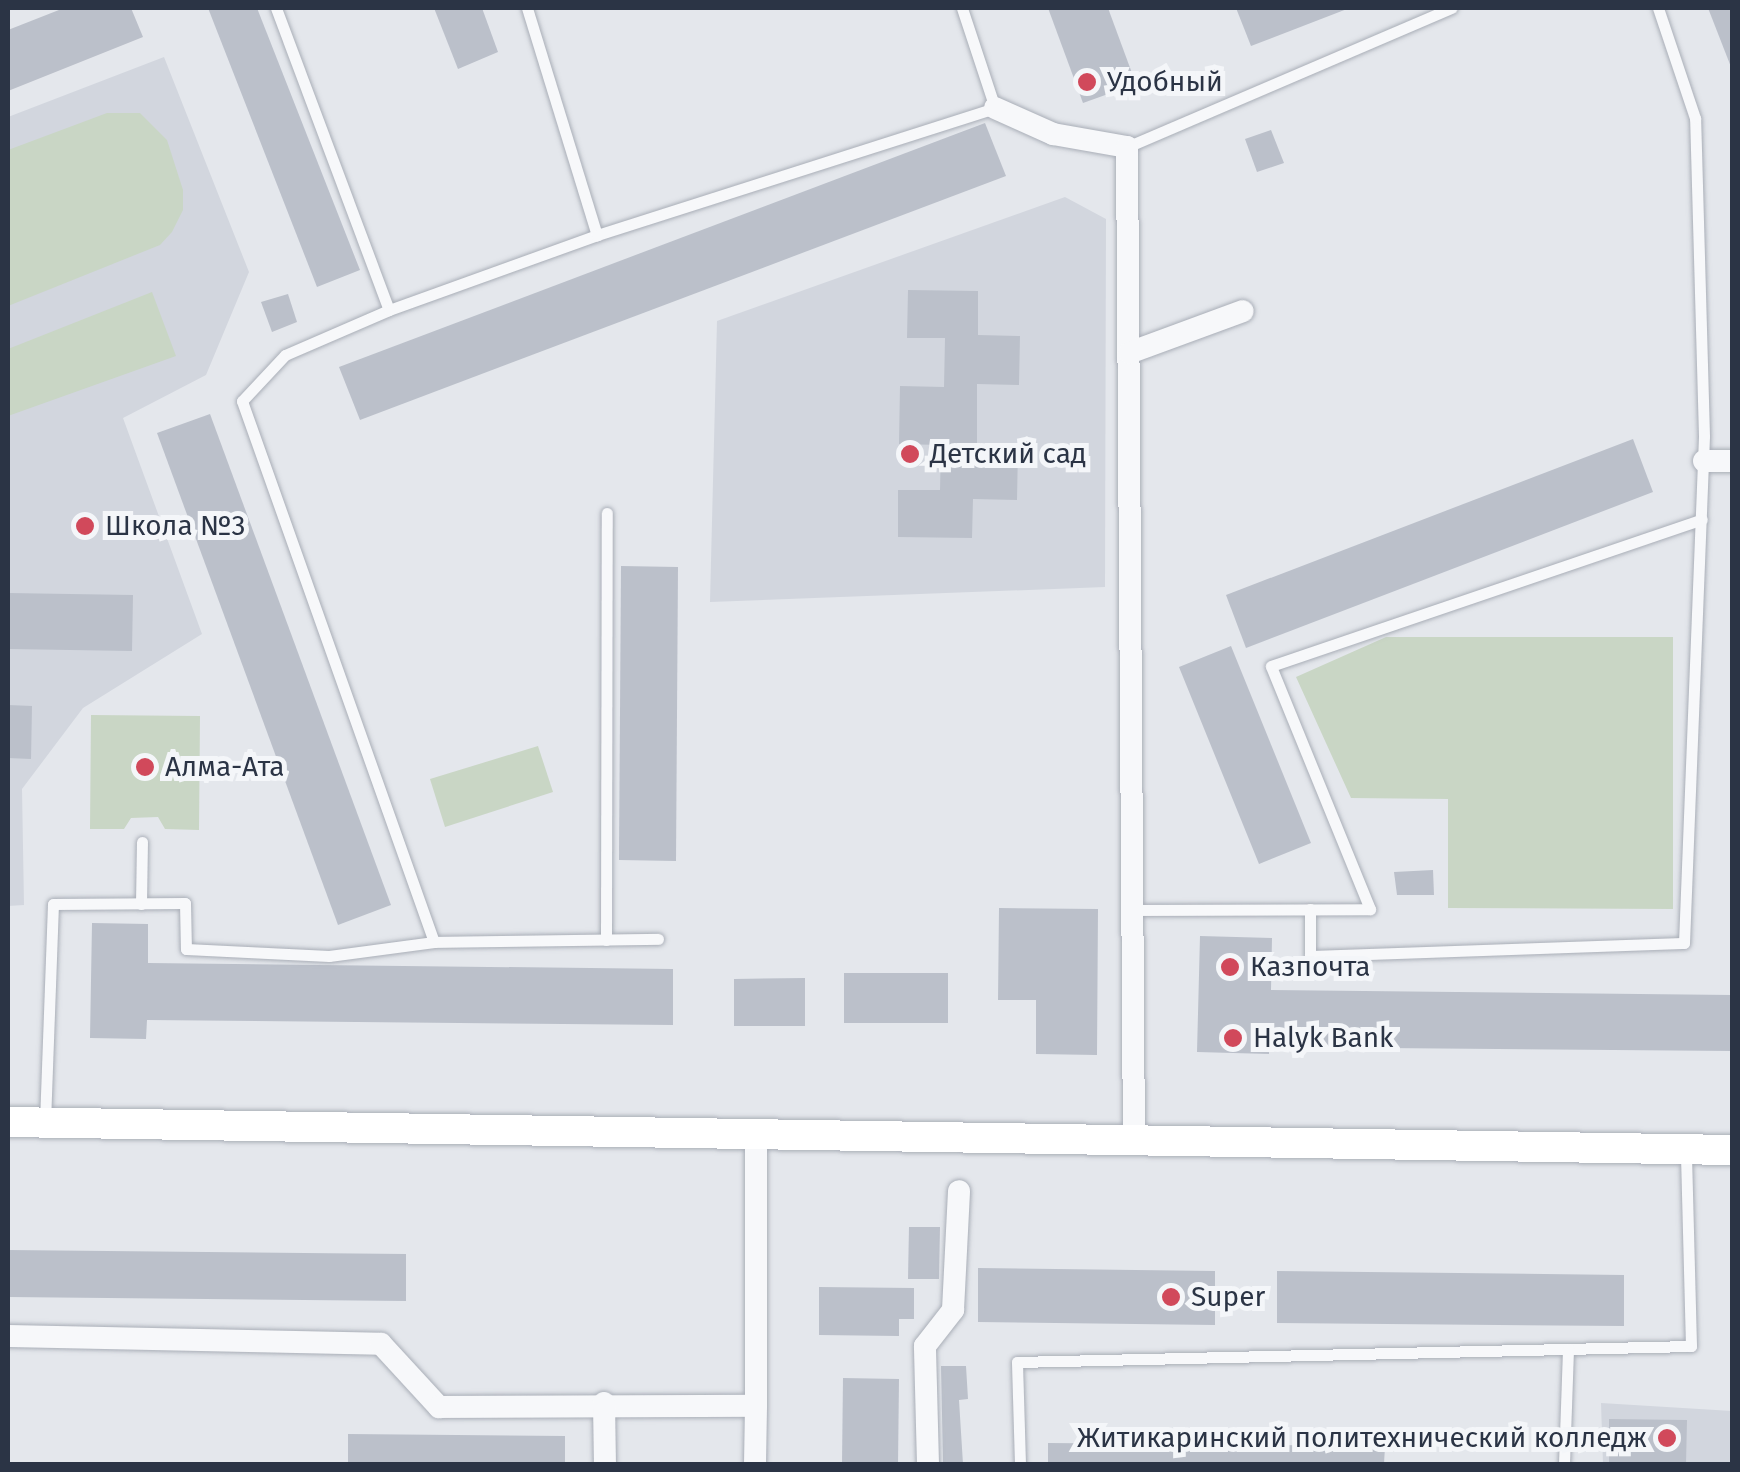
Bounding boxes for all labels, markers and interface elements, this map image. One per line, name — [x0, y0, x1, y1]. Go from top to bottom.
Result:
place label: Удобный — [1107, 65, 1223, 99]
marker: Удобный — [1076, 71, 1098, 93]
place label: Детский сад — [930, 437, 1086, 471]
marker: Детский сад — [899, 443, 921, 465]
place label: Школа №3 — [105, 509, 245, 543]
marker: Школа №3 — [74, 515, 96, 537]
place label: Алма-Ата — [165, 750, 284, 784]
marker: Алма-Ата — [134, 756, 156, 778]
place label: Казпочта — [1250, 950, 1371, 984]
marker: Казпочта — [1219, 956, 1241, 978]
place label: Halyk Bank — [1253, 1021, 1393, 1055]
marker: Halyk Bank — [1222, 1027, 1244, 1049]
place label: Super — [1191, 1280, 1265, 1314]
marker: Super — [1160, 1286, 1182, 1308]
place label: Житикаринский политехнический колледж — [1077, 1421, 1647, 1455]
marker: Житикаринский политехнический колледж — [1656, 1427, 1678, 1449]

